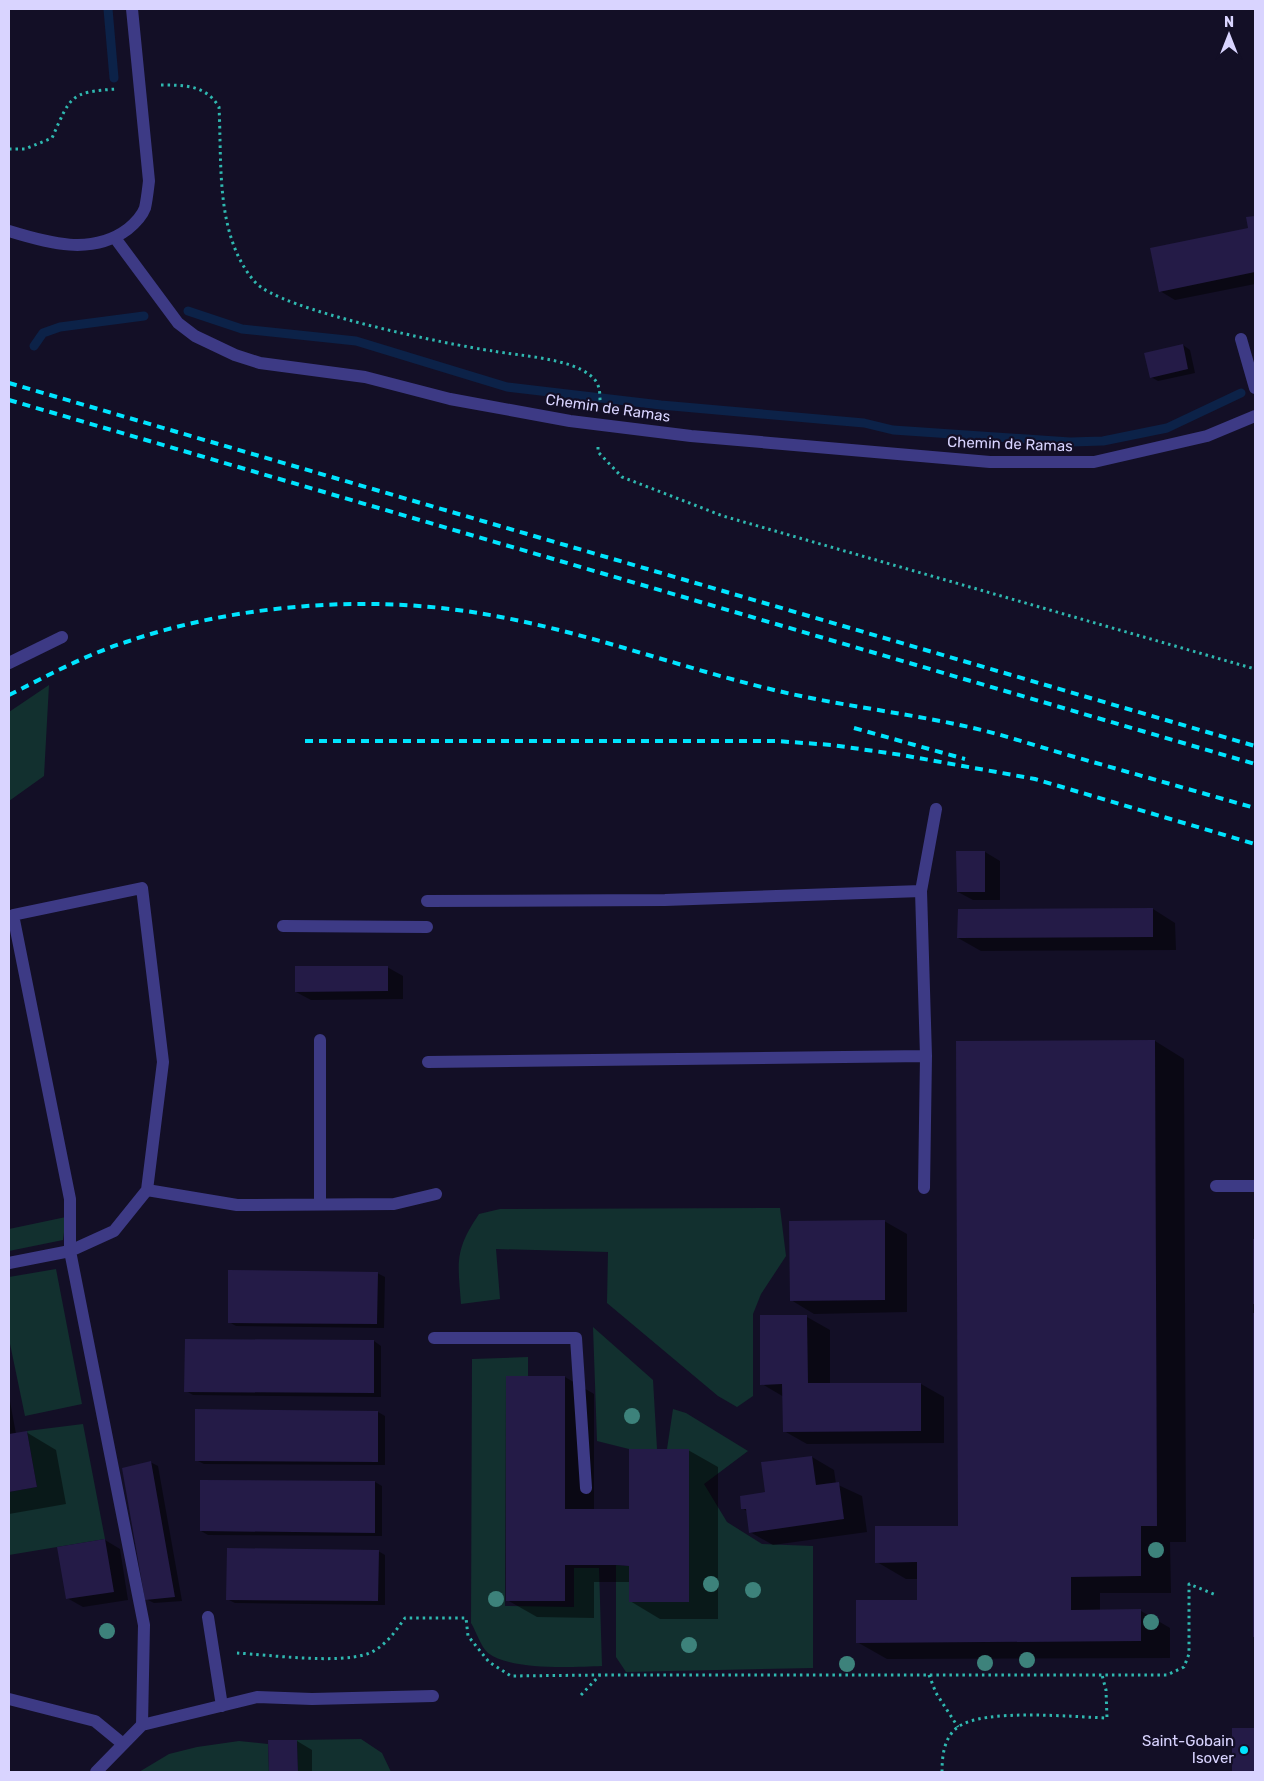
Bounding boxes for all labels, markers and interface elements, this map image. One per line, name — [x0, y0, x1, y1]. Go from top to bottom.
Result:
north arrow — [1204, 10, 1254, 60]
text: N — [1224, 14, 1234, 31]
street label: Chemin de Ramas — [545, 390, 672, 426]
street label: Chemin de Ramas — [947, 433, 1073, 455]
place label: Saint-Gobain Isover — [1142, 1732, 1234, 1767]
marker: Saint-Gobain Isover — [1238, 1744, 1250, 1756]

